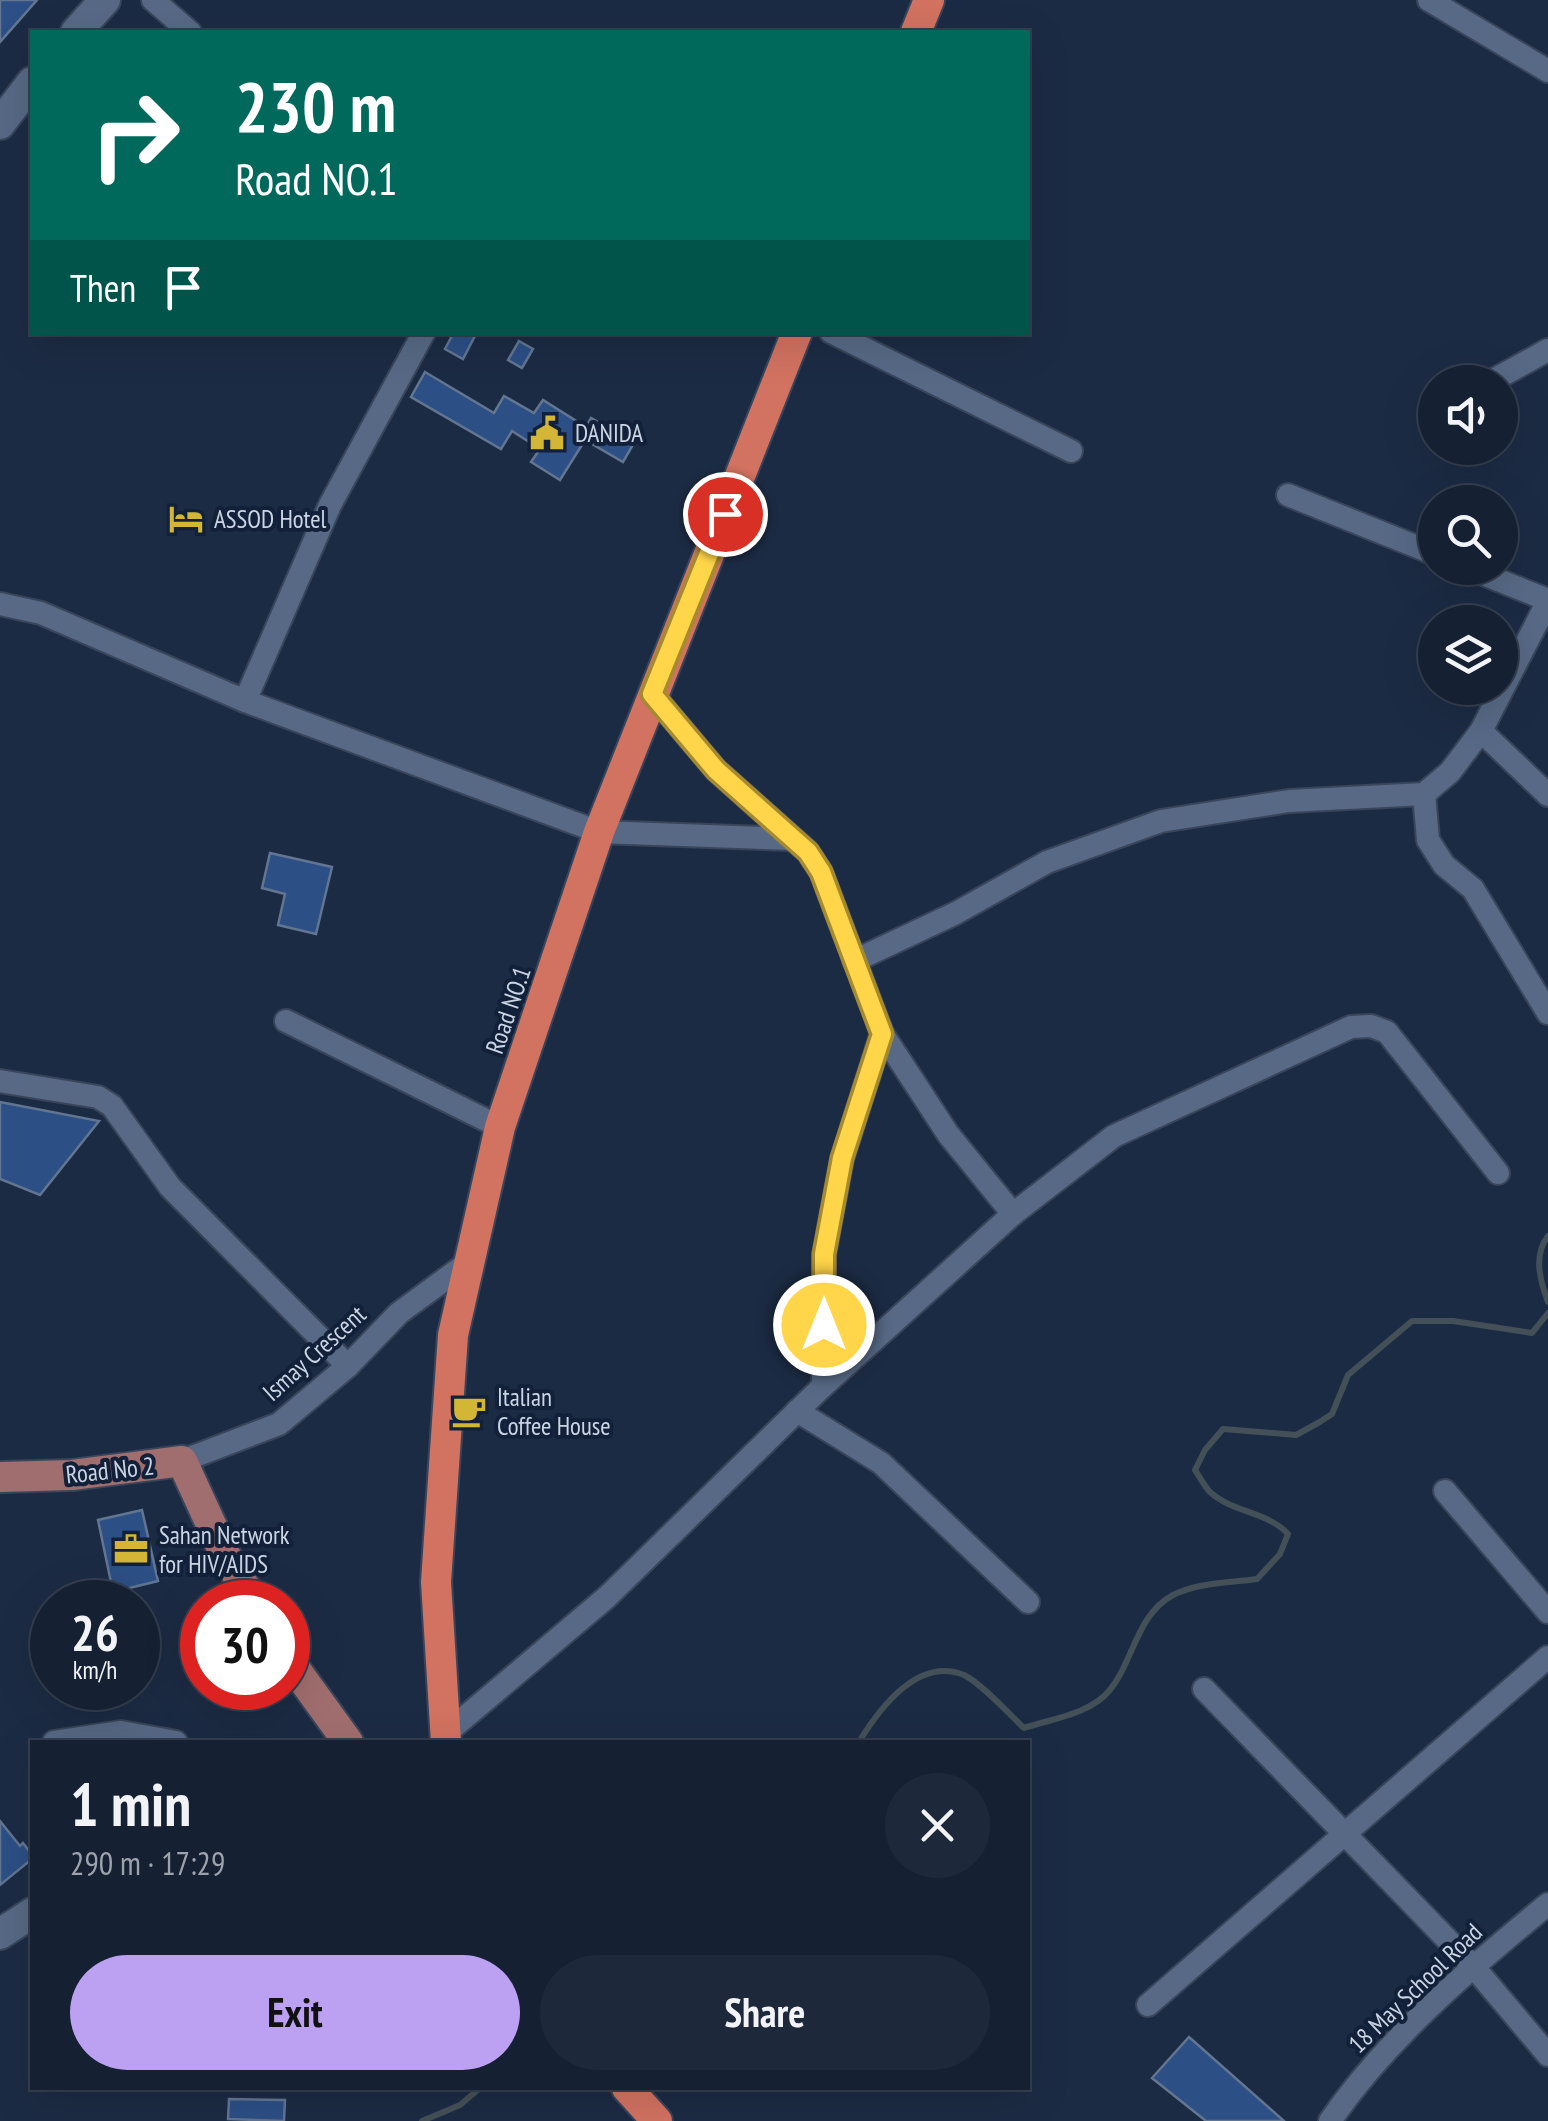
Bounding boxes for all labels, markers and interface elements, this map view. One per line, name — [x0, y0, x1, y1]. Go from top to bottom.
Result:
text: 230 m — [235, 61, 396, 151]
icon: right — [70, 70, 200, 200]
text: Road NO.1 — [235, 149, 397, 207]
icon: arrive — [156, 260, 211, 315]
text: Then — [70, 263, 136, 312]
map controls — [1418, 365, 1518, 705]
button: sound — [1418, 365, 1518, 465]
public building icon: DANIDA — [528, 414, 566, 452]
place label: DANIDA — [575, 417, 643, 449]
pin — [683, 472, 768, 557]
button: search — [1418, 485, 1518, 585]
icon: arrive — [698, 487, 753, 542]
hotel icon: ASSOD Hotel — [167, 500, 205, 538]
place label: ASSOD Hotel — [214, 503, 327, 535]
button: layers — [1418, 605, 1518, 705]
street label: Road NO.1 — [478, 962, 538, 1058]
position arrow — [772, 1273, 876, 1377]
street label: Ismay Crescent — [256, 1298, 372, 1408]
place label: Italian Coffee House — [497, 1381, 611, 1442]
cafe icon: Italian Coffee House — [450, 1392, 488, 1430]
street label: Road No 2 — [64, 1449, 156, 1491]
place label: Sahan Network for HIV/AIDS — [159, 1519, 290, 1580]
office icon: Sahan Network for HIV/AIDS — [112, 1530, 150, 1568]
speed limit sign: 30 — [180, 1580, 310, 1710]
text: 26 — [71, 1600, 119, 1665]
text: km/h — [73, 1654, 117, 1686]
text: 1 min — [70, 1765, 191, 1843]
button: close — [885, 1773, 990, 1878]
text: 290 m · 17:29 — [70, 1842, 225, 1884]
street label: 18 May School Road — [1341, 1916, 1489, 2060]
button: Exit — [70, 1955, 520, 2070]
button: Share — [540, 1955, 990, 2070]

